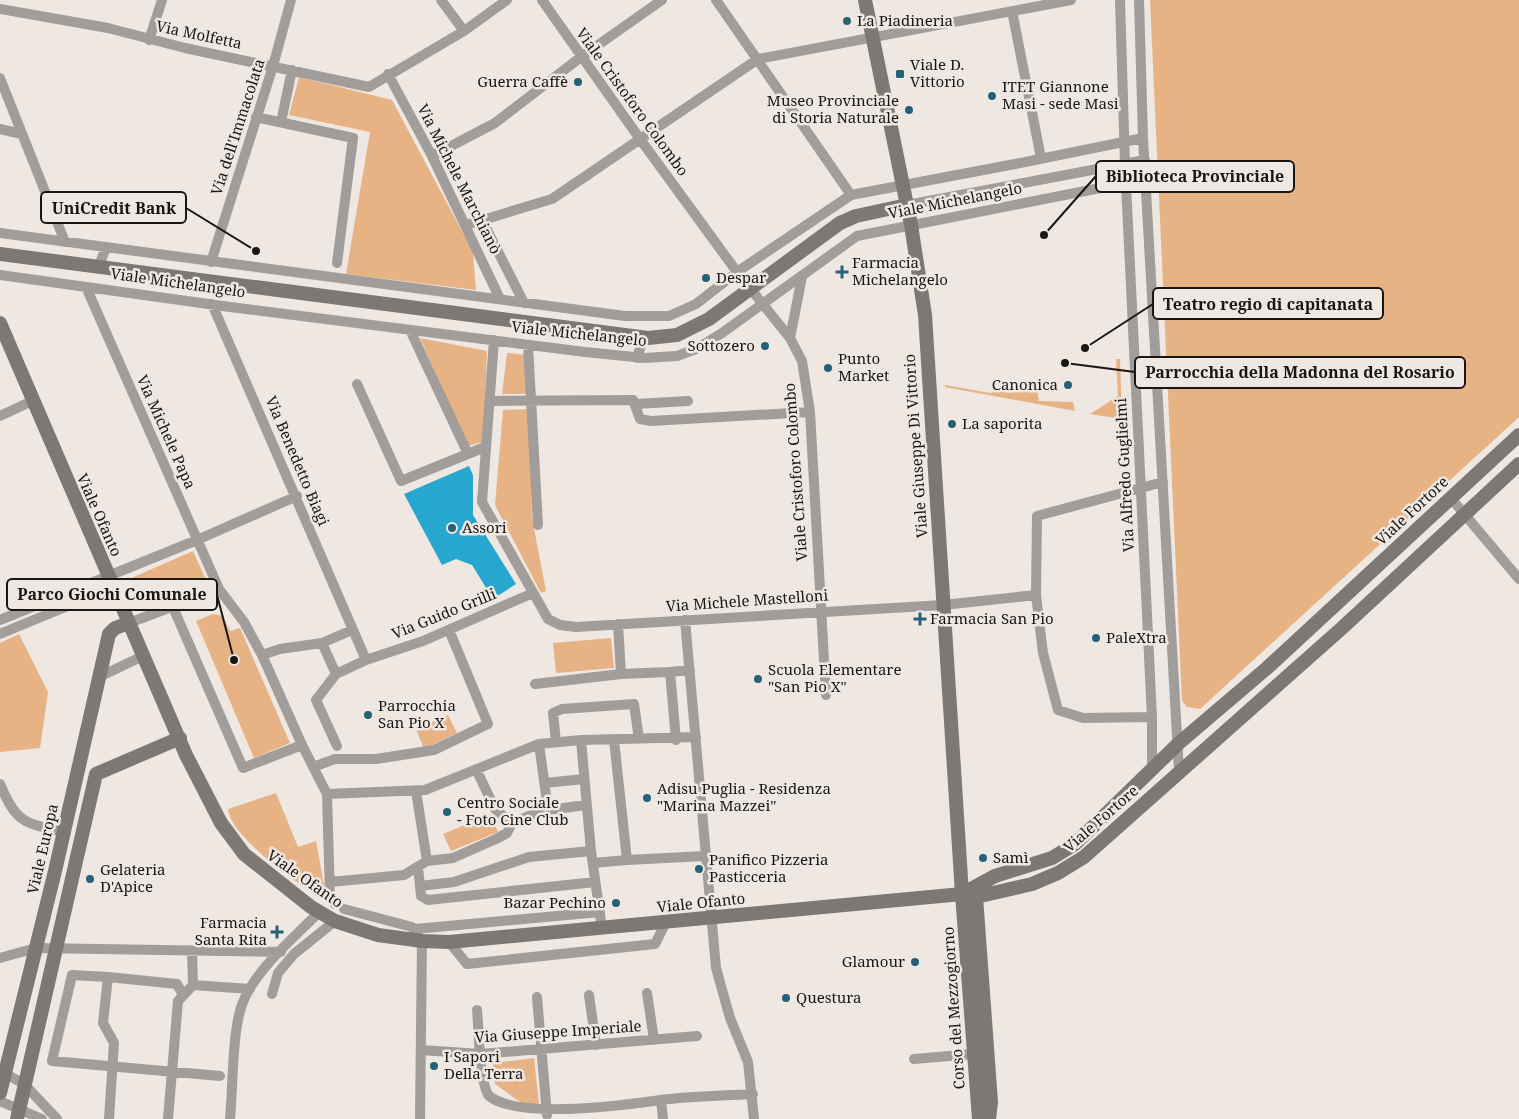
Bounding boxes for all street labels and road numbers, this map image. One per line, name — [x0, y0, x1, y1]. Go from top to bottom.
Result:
street label: Via Molfetta — [154, 15, 244, 53]
street label: Viale Cristoforo Colombo — [572, 23, 693, 180]
street label: Via dell'Immacolata — [206, 56, 269, 197]
street label: Via Michele Marchianò — [413, 100, 506, 257]
street label: Viale Michelangelo — [886, 177, 1023, 223]
street label: Viale Michelangelo — [109, 263, 247, 301]
street label: Viale Michelangelo — [510, 316, 648, 350]
street label: Viale Giuseppe Di Vittorio — [899, 353, 931, 539]
street label: Via Michele Papa — [133, 371, 201, 492]
street label: Viale Cristoforo Colombo — [779, 382, 811, 562]
street label: Via Benedetto Biagi — [262, 393, 334, 529]
street label: Via Alfredo Guglielmi — [1110, 397, 1138, 553]
street label: Viale Ofanto — [73, 470, 127, 559]
street label: Viale Fortore — [1371, 471, 1452, 549]
street label: Via Guido Grilli — [389, 583, 499, 643]
street label: Via Michele Mastelloni — [665, 584, 829, 616]
street label: Viale Fortore — [1059, 780, 1142, 856]
street label: Viale Europa — [22, 802, 62, 896]
street label: Viale Ofanto — [264, 845, 348, 912]
street label: Viale Ofanto — [656, 887, 746, 917]
street label: Corso del Mezzogiorno — [937, 926, 969, 1090]
street label: Via Giuseppe Imperiale — [474, 1015, 642, 1047]

